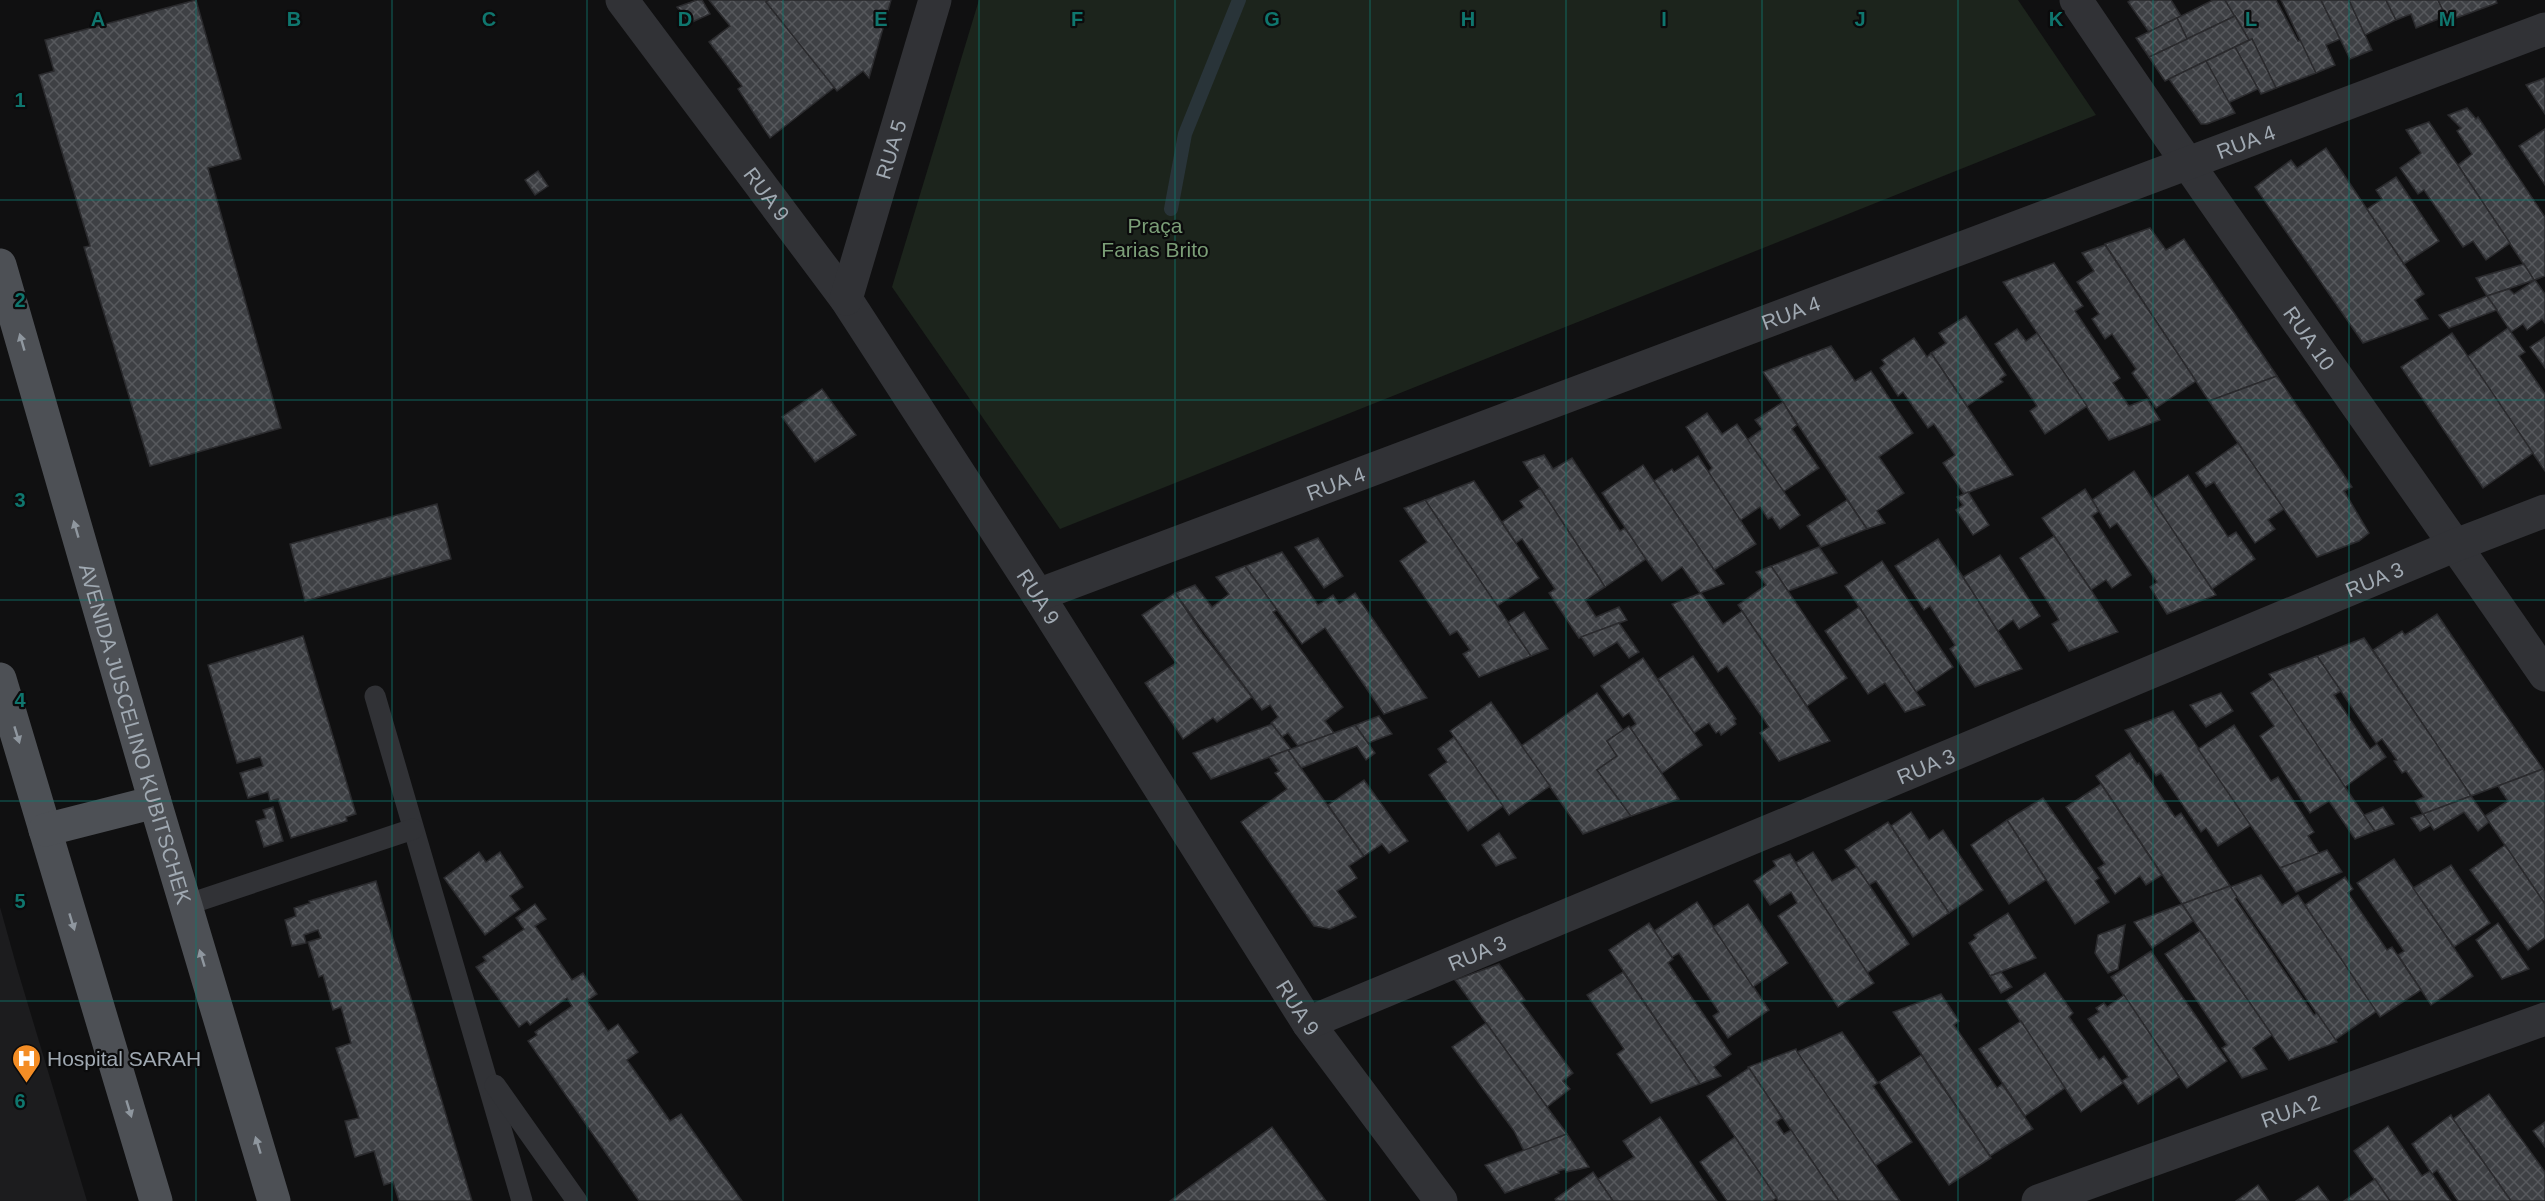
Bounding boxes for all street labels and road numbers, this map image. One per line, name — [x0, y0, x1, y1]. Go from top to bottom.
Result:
street label: RUA 5 — [871, 117, 910, 182]
street label: RUA 4 — [2213, 120, 2278, 163]
street label: RUA 9 — [740, 162, 795, 225]
street label: RUA 4 — [1758, 291, 1823, 334]
street label: RUA 10 — [2279, 302, 2340, 374]
street label: RUA 4 — [1303, 462, 1368, 505]
street label: RUA 3 — [2342, 557, 2407, 601]
street label: AVENIDA JUSCELINO KUBITSCHEK — [75, 561, 196, 907]
street label: RUA 9 — [1013, 565, 1065, 628]
street label: RUA 3 — [1893, 744, 1958, 788]
street label: RUA 3 — [1444, 930, 1509, 975]
street label: RUA 9 — [1272, 976, 1324, 1039]
street label: RUA 2 — [2258, 1089, 2323, 1132]

